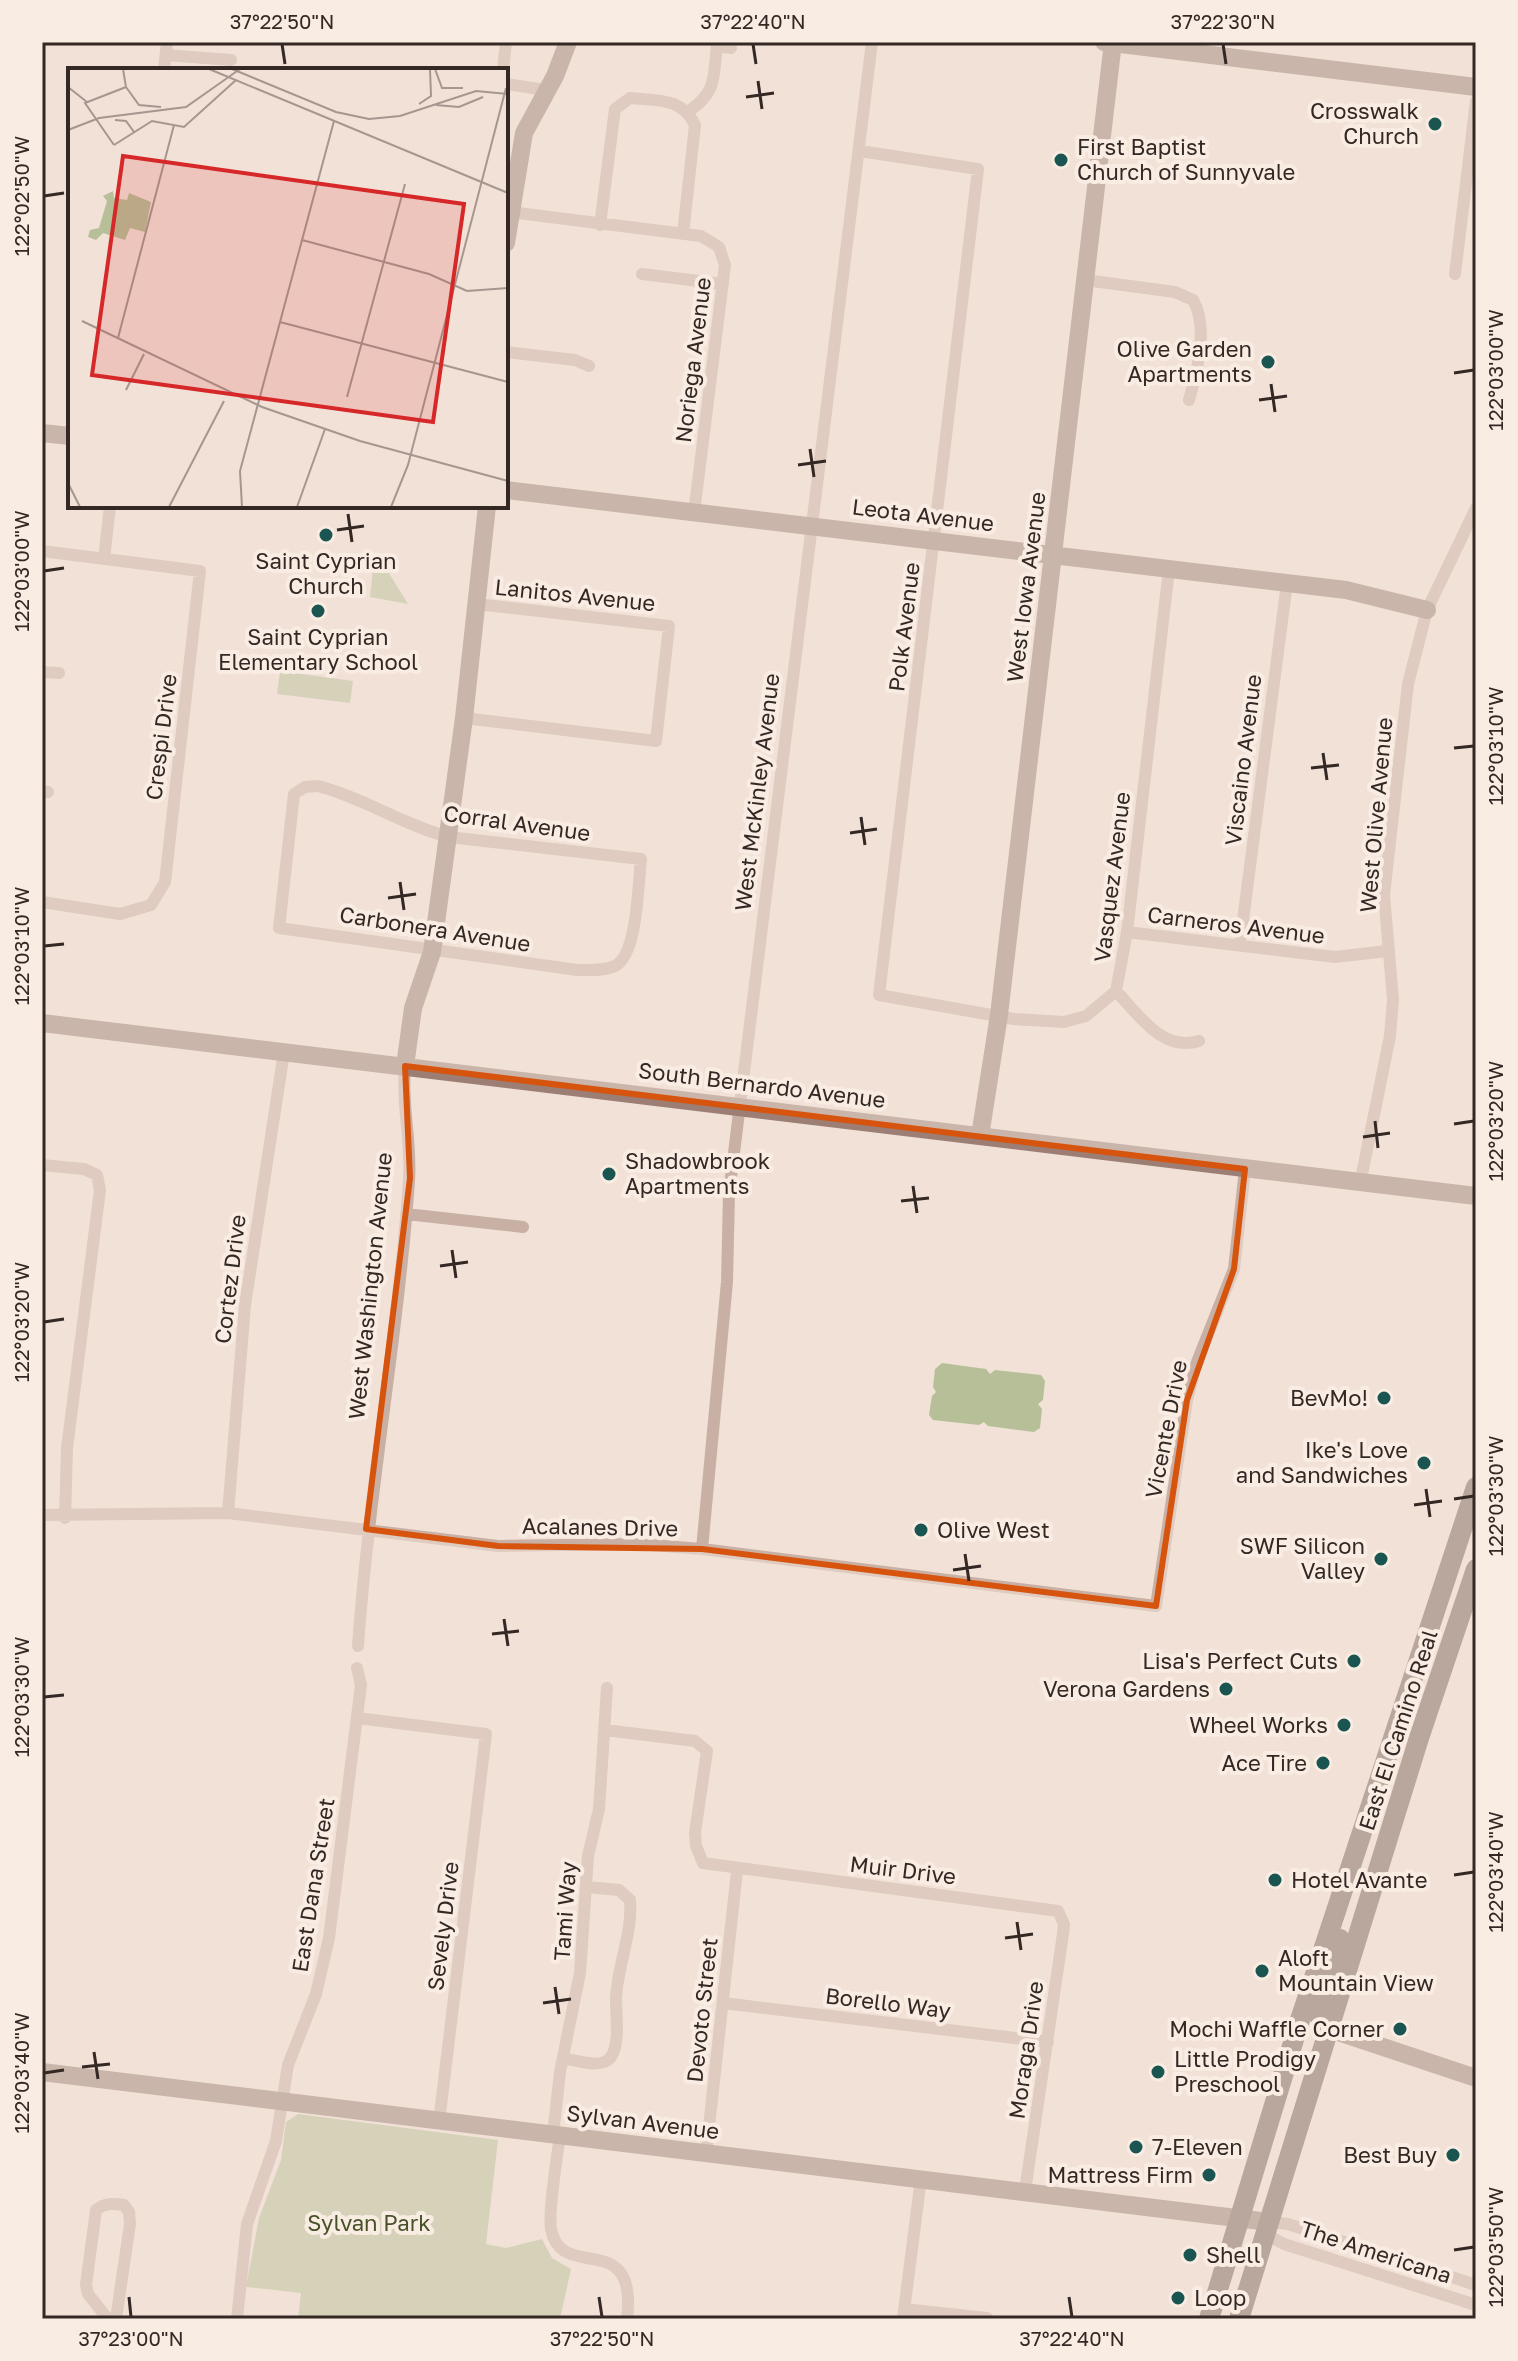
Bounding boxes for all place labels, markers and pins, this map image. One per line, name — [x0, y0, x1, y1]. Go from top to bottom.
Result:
place label: Crosswalk Church — [1310, 97, 1419, 149]
marker: Crosswalk Church — [1426, 115, 1444, 133]
place label: First Baptist Church of Sunnyvale — [1077, 133, 1295, 185]
marker: First Baptist Church of Sunnyvale — [1052, 151, 1070, 169]
place label: Olive Garden Apartments — [1117, 335, 1252, 387]
marker: Olive Garden Apartments — [1259, 353, 1277, 371]
marker: Saint Cyprian Church — [317, 526, 335, 544]
place label: Saint Cyprian Church — [255, 547, 397, 599]
marker: Saint Cyprian Elementary School — [309, 602, 327, 620]
place label: Saint Cyprian Elementary School — [218, 623, 418, 675]
place label: Shadowbrook Apartments — [625, 1147, 770, 1199]
marker: Shadowbrook Apartments — [600, 1165, 618, 1183]
place label: BevMo! — [1290, 1384, 1368, 1411]
marker: BevMo! — [1375, 1389, 1393, 1407]
place label: Ike's Love and Sandwiches — [1236, 1436, 1408, 1488]
marker: Ike's Love and Sandwiches — [1415, 1454, 1433, 1472]
place label: Olive West — [937, 1516, 1050, 1543]
marker: Olive West — [912, 1521, 930, 1539]
place label: SWF Silicon Valley — [1240, 1532, 1365, 1584]
marker: SWF Silicon Valley — [1372, 1550, 1390, 1568]
place label: Lisa's Perfect Cuts — [1142, 1647, 1338, 1674]
marker: Lisa's Perfect Cuts — [1345, 1652, 1363, 1670]
place label: Verona Gardens — [1043, 1675, 1210, 1702]
marker: Verona Gardens — [1217, 1680, 1235, 1698]
place label: Wheel Works — [1189, 1711, 1328, 1738]
marker: Wheel Works — [1335, 1716, 1353, 1734]
place label: Ace Tire — [1222, 1749, 1307, 1776]
marker: Ace Tire — [1314, 1754, 1332, 1772]
place label: Hotel Avante — [1291, 1866, 1427, 1893]
marker: Hotel Avante — [1266, 1871, 1284, 1889]
place label: Aloft Mountain View — [1278, 1944, 1434, 1996]
marker: Aloft Mountain View — [1253, 1962, 1271, 1980]
place label: Mochi Waffle Corner — [1169, 2015, 1384, 2042]
marker: Mochi Waffle Corner — [1391, 2020, 1409, 2038]
place label: Little Prodigy Preschool — [1174, 2045, 1316, 2097]
marker: Little Prodigy Preschool — [1149, 2063, 1167, 2081]
place label: 7-Eleven — [1152, 2133, 1243, 2160]
marker: 7-Eleven — [1127, 2138, 1145, 2156]
place label: Best Buy — [1343, 2141, 1437, 2168]
marker: Best Buy — [1444, 2146, 1462, 2164]
place label: Mattress Firm — [1048, 2161, 1193, 2188]
marker: Mattress Firm — [1200, 2166, 1218, 2184]
place label: Shell — [1206, 2241, 1260, 2268]
marker: Shell — [1181, 2246, 1199, 2264]
place label: Loop — [1194, 2284, 1246, 2311]
marker: Loop — [1169, 2289, 1187, 2307]

